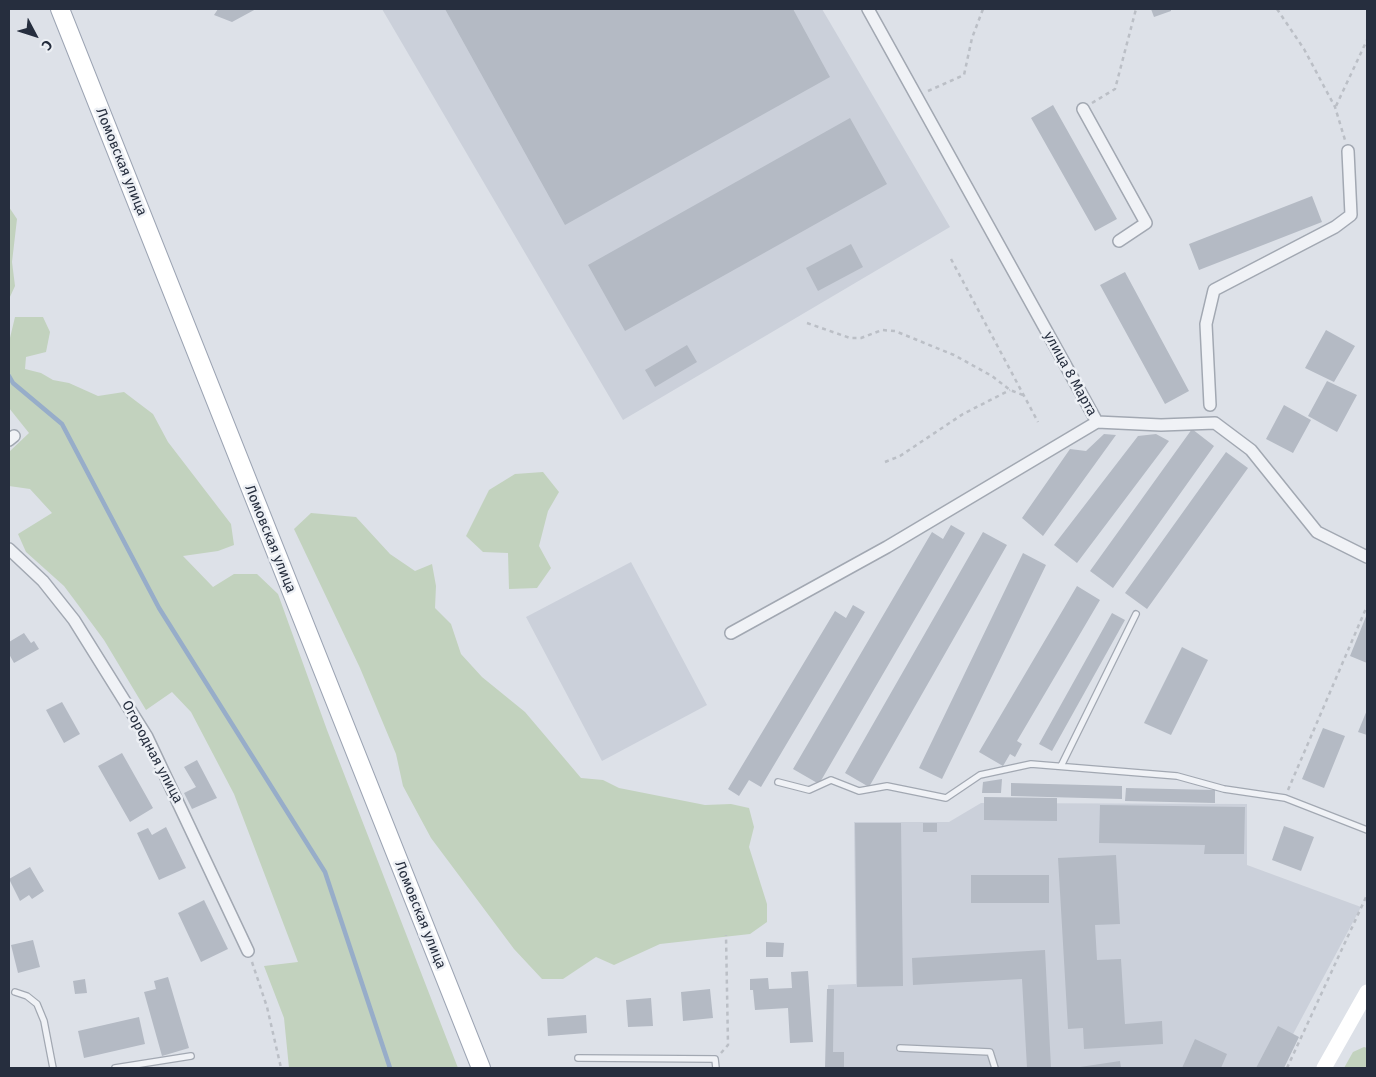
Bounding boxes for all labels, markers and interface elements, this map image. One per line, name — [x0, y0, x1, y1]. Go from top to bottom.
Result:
north arrow — [10, 10, 60, 60]
text: С — [38, 36, 56, 54]
street label: Ломовская улица — [92, 106, 150, 218]
street label: улица 8 Марта — [1040, 329, 1100, 419]
street label: Ломовская улица — [241, 483, 299, 595]
street label: Огородная улица — [118, 698, 186, 806]
street label: Ломовская улица — [391, 859, 449, 971]

